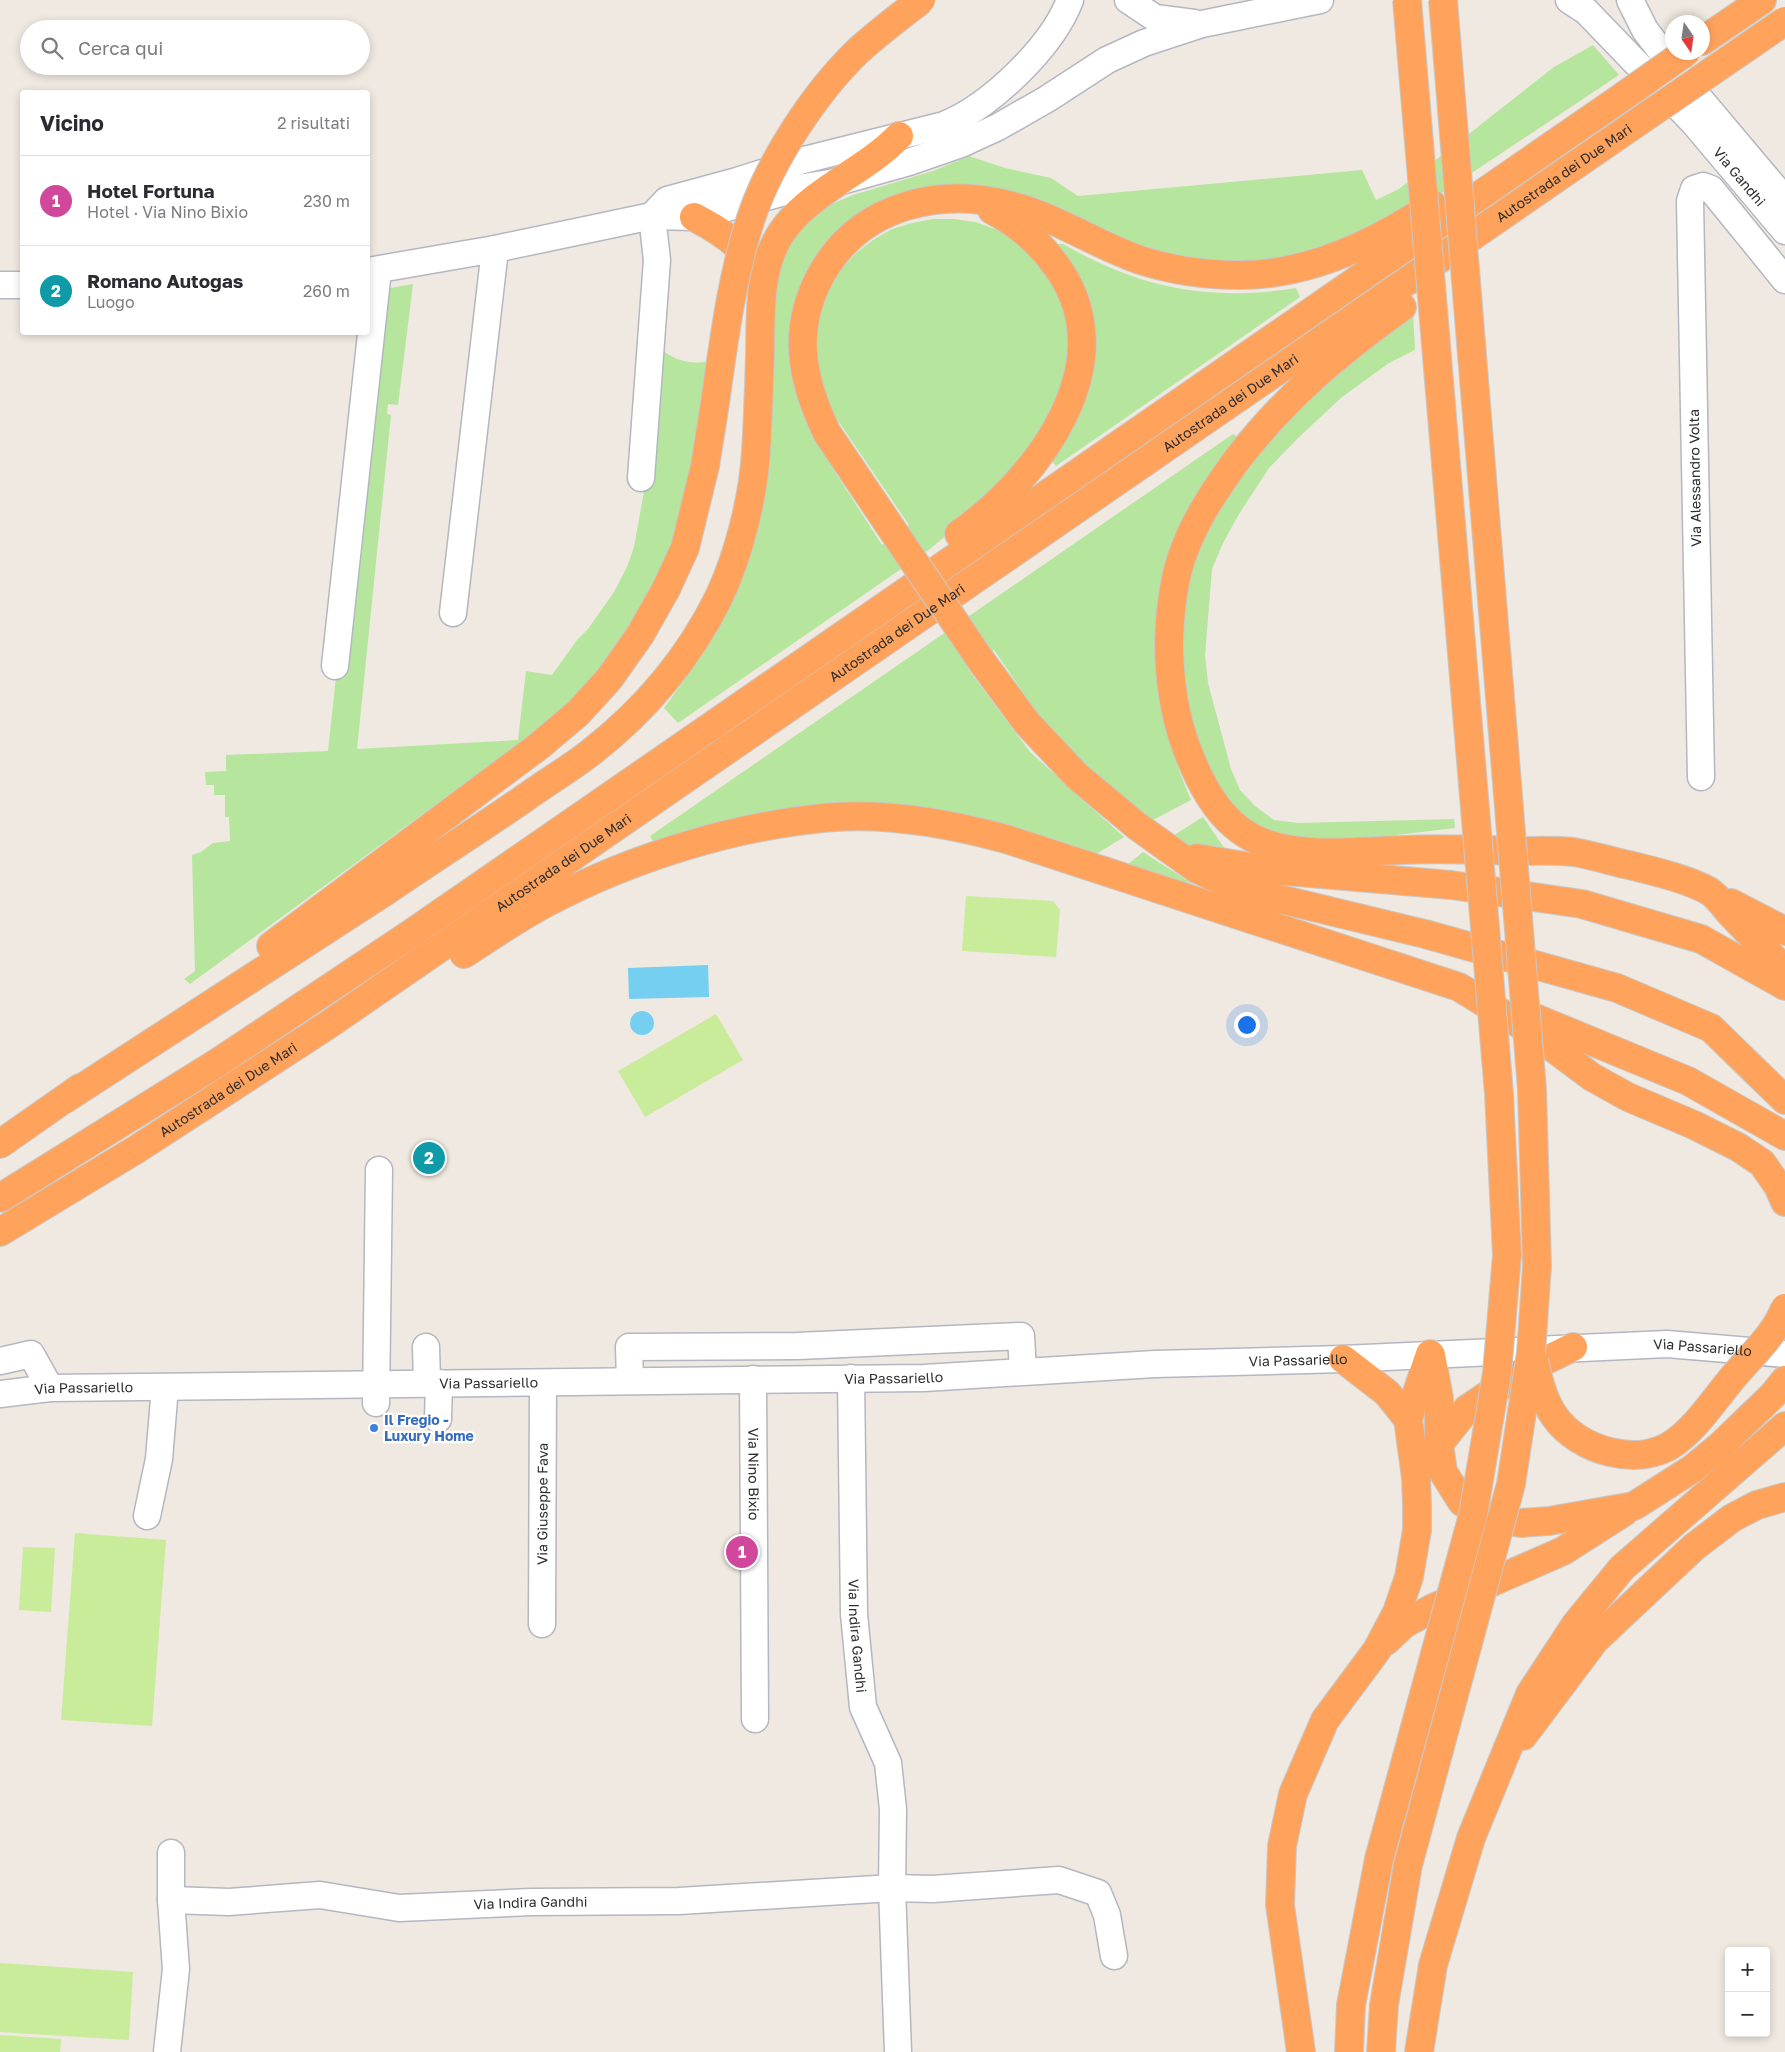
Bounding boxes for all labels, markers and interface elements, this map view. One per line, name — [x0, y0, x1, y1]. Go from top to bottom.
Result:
north arrow — [1665, 15, 1710, 60]
search box — [20, 20, 370, 75]
icon: search — [38, 34, 66, 62]
text: Cerca qui — [78, 36, 163, 59]
text: Vicino — [40, 110, 104, 136]
text: 2 risultati — [277, 113, 350, 133]
street label: Autostrada dei Due Mari — [1493, 120, 1635, 225]
street label: Via Gandhi — [1710, 143, 1769, 209]
text: Hotel Fortuna — [87, 179, 214, 202]
text: 1 — [52, 191, 60, 211]
text: 230 m — [303, 191, 350, 211]
text: Hotel · Via Nino Bixio — [87, 202, 248, 222]
text: Romano Autogas — [87, 269, 243, 292]
text: 2 — [51, 281, 61, 301]
text: 260 m — [303, 281, 350, 301]
text: Luogo — [87, 292, 135, 312]
street label: Autostrada dei Due Mari — [1159, 350, 1301, 455]
street label: Via Alessandro Volta — [1685, 409, 1704, 547]
street label: Autostrada dei Due Mari — [826, 580, 968, 685]
street label: Autostrada dei Due Mari — [492, 810, 634, 915]
your location — [1234, 1012, 1260, 1038]
street label: Autostrada dei Due Mari — [156, 1038, 300, 1140]
pin: 2 — [413, 1139, 445, 1177]
street label: Via Passariello — [1653, 1335, 1753, 1359]
street label: Via Passariello — [1248, 1350, 1348, 1370]
street label: Via Passariello — [844, 1368, 943, 1387]
street label: Via Passariello — [439, 1373, 538, 1392]
street label: Via Passariello — [33, 1378, 133, 1398]
place label: Il Fregio - Luxury Home — [384, 1411, 474, 1444]
marker: Il Fregio - Luxury Home — [368, 1422, 380, 1434]
street label: Via Nino Bixio — [745, 1428, 763, 1520]
street label: Via Giuseppe Fava — [533, 1443, 551, 1565]
pin: 1 — [726, 1533, 758, 1571]
street label: Via Indira Gandhi — [846, 1579, 871, 1693]
street label: Via Indira Gandhi — [473, 1893, 588, 1913]
map controls — [1725, 1947, 1770, 2037]
button: + — [1725, 1947, 1770, 1992]
button: − — [1725, 1992, 1770, 2037]

